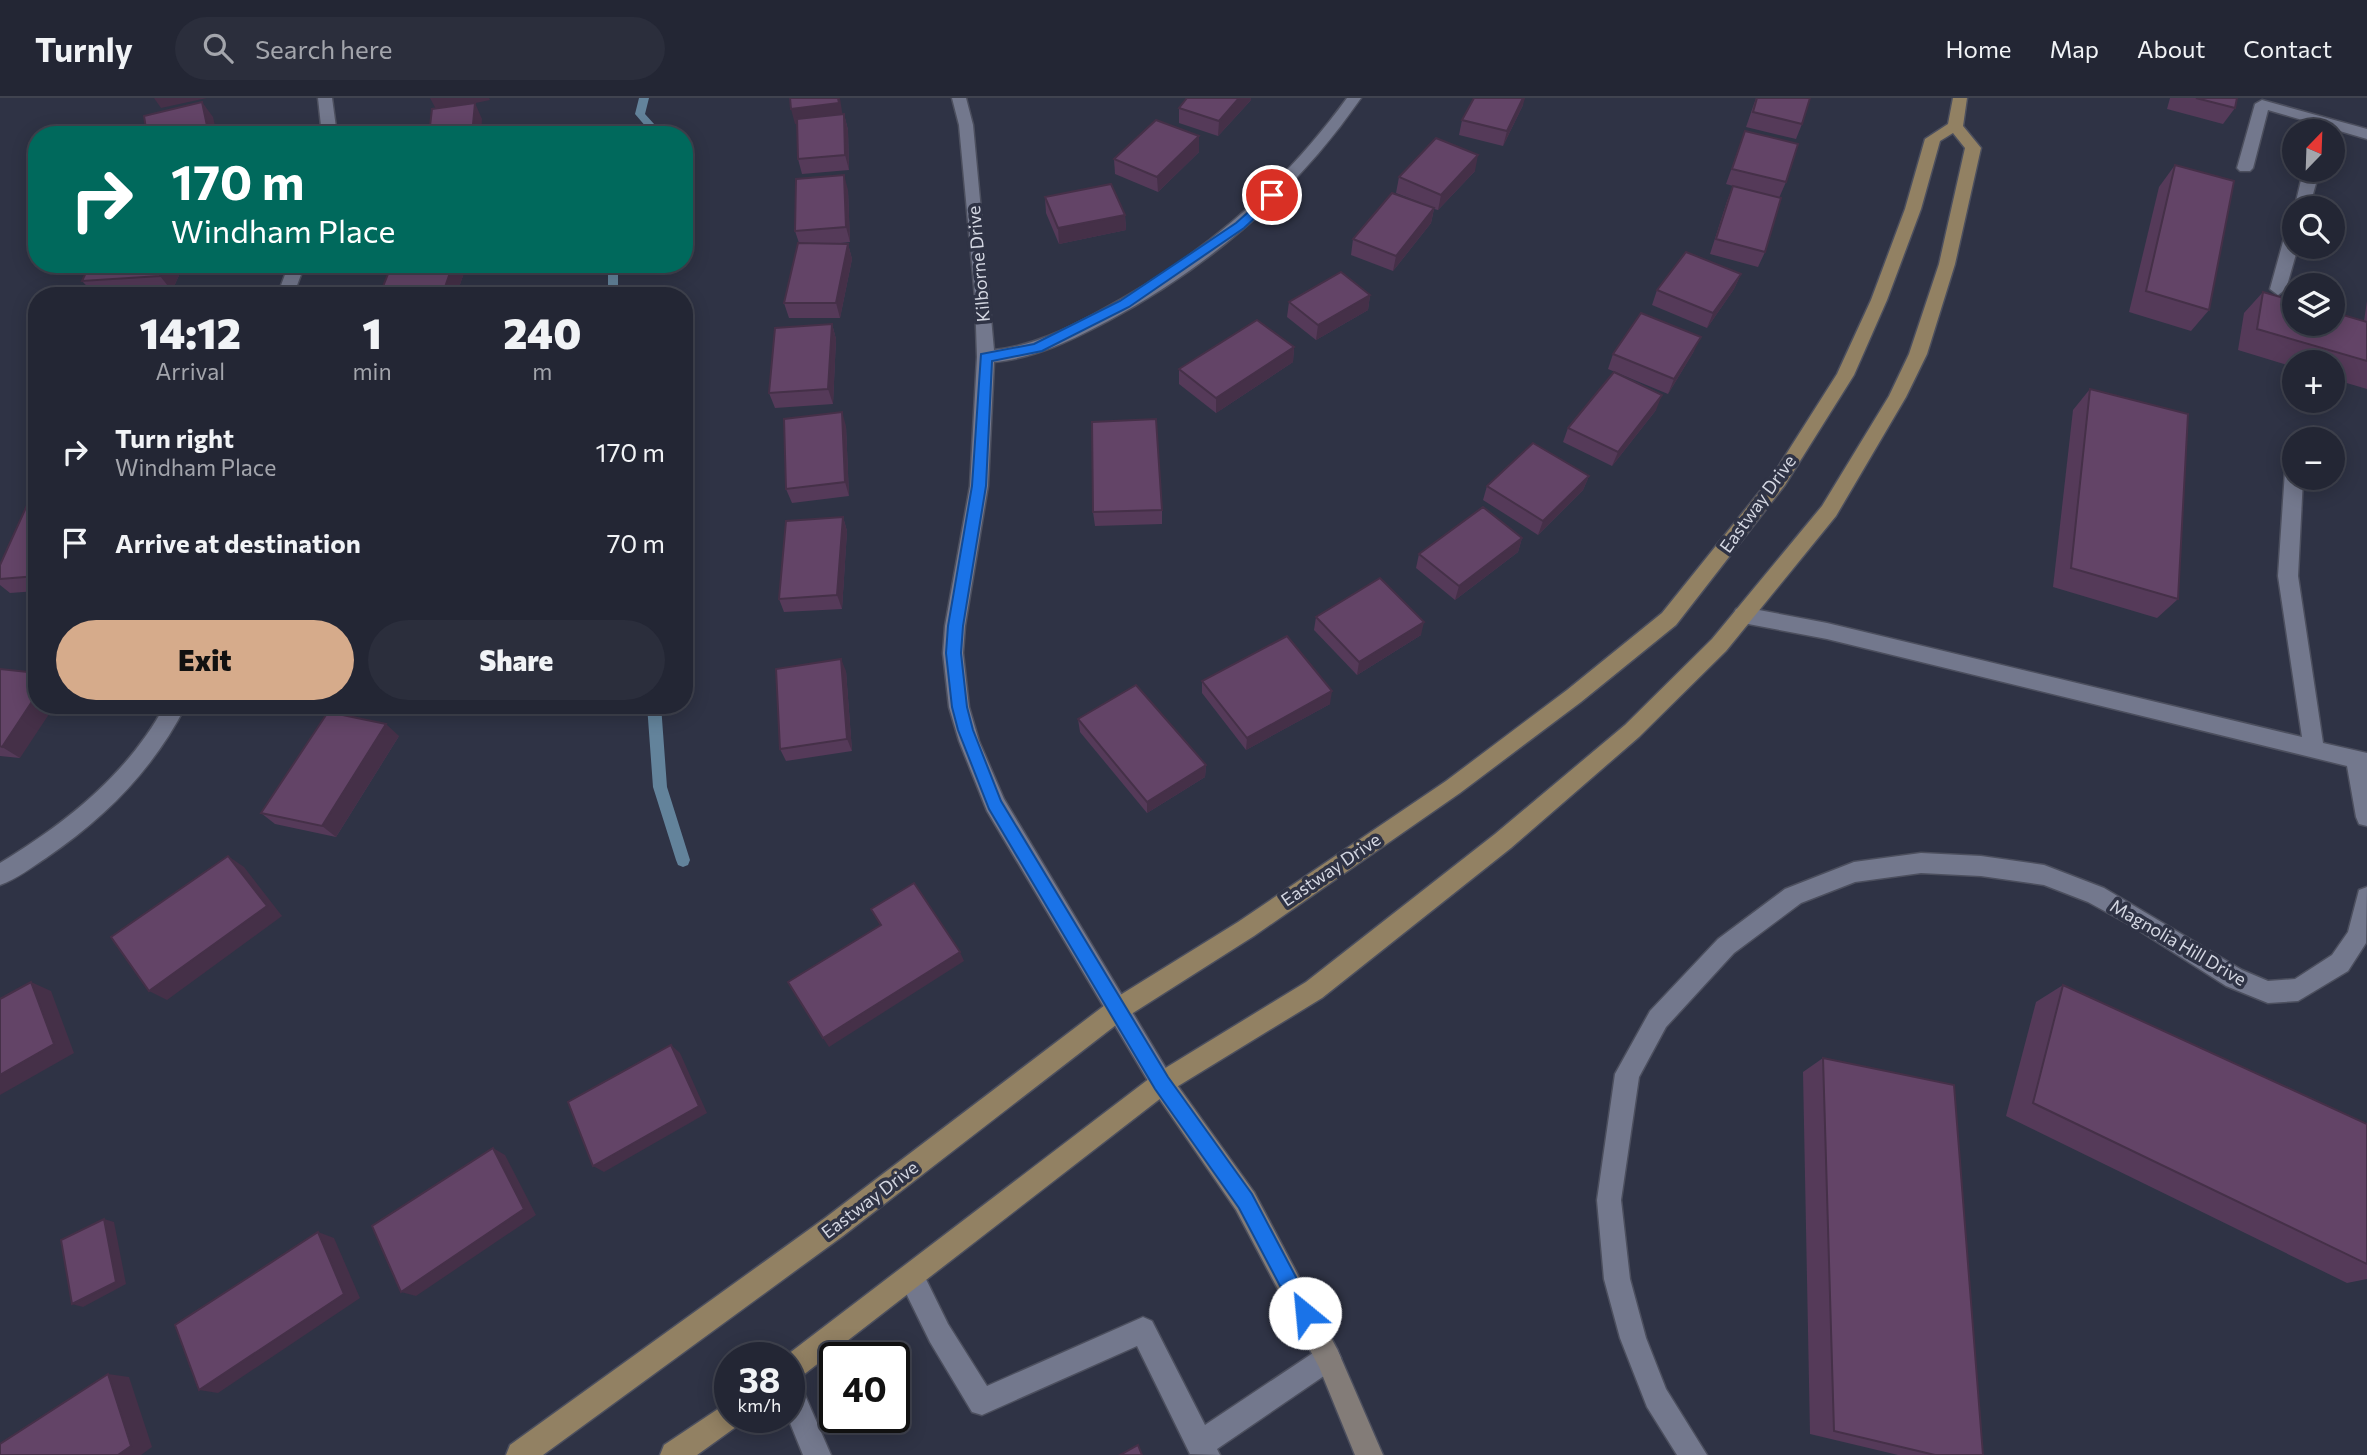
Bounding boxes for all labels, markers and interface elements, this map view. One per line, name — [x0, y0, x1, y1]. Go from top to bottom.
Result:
search box — [175, 17, 665, 80]
text: Turnly — [35, 28, 133, 69]
icon: search — [199, 29, 237, 67]
text: Search here — [255, 33, 392, 64]
text: Home — [1946, 34, 2012, 63]
text: Map — [2050, 34, 2099, 63]
text: About — [2137, 34, 2205, 63]
text: Contact — [2243, 34, 2332, 63]
north arrow — [2282, 119, 2345, 182]
map controls — [2282, 119, 2345, 490]
text: 170 m — [171, 150, 304, 210]
icon: right — [56, 154, 147, 245]
pin — [1242, 165, 1302, 225]
icon: arrive — [1253, 176, 1291, 214]
button: search — [2282, 196, 2345, 259]
street label: Kilborne Drive — [962, 205, 994, 323]
text: Windham Place — [171, 210, 395, 250]
button: layers — [2282, 273, 2345, 336]
text: 14:12 — [140, 306, 241, 358]
text: 1 — [362, 306, 382, 358]
text: 240 — [503, 306, 581, 358]
button: + — [2282, 350, 2345, 413]
text: Arrival — [155, 357, 225, 385]
text: min — [353, 357, 392, 385]
text: m — [532, 357, 552, 385]
text: Turn right — [115, 422, 234, 453]
button: − — [2282, 427, 2345, 490]
icon: right — [56, 433, 94, 471]
text: 170 m — [596, 436, 665, 467]
street label: Eastway Drive — [1714, 450, 1800, 557]
text: Windham Place — [115, 453, 276, 481]
icon: arrive — [56, 524, 94, 562]
text: Arrive at destination — [115, 527, 361, 558]
text: 70 m — [607, 527, 665, 558]
button: Exit — [56, 620, 354, 700]
button: Share — [368, 620, 665, 700]
street label: Eastway Drive — [1276, 828, 1384, 911]
street label: Magnolia Hill Drive — [2107, 894, 2250, 990]
street label: Eastway Drive — [817, 1156, 922, 1243]
position arrow — [1268, 1276, 1342, 1350]
speed limit sign: 40 — [819, 1342, 910, 1433]
text: 38 — [738, 1357, 781, 1400]
text: km/h — [738, 1394, 781, 1416]

